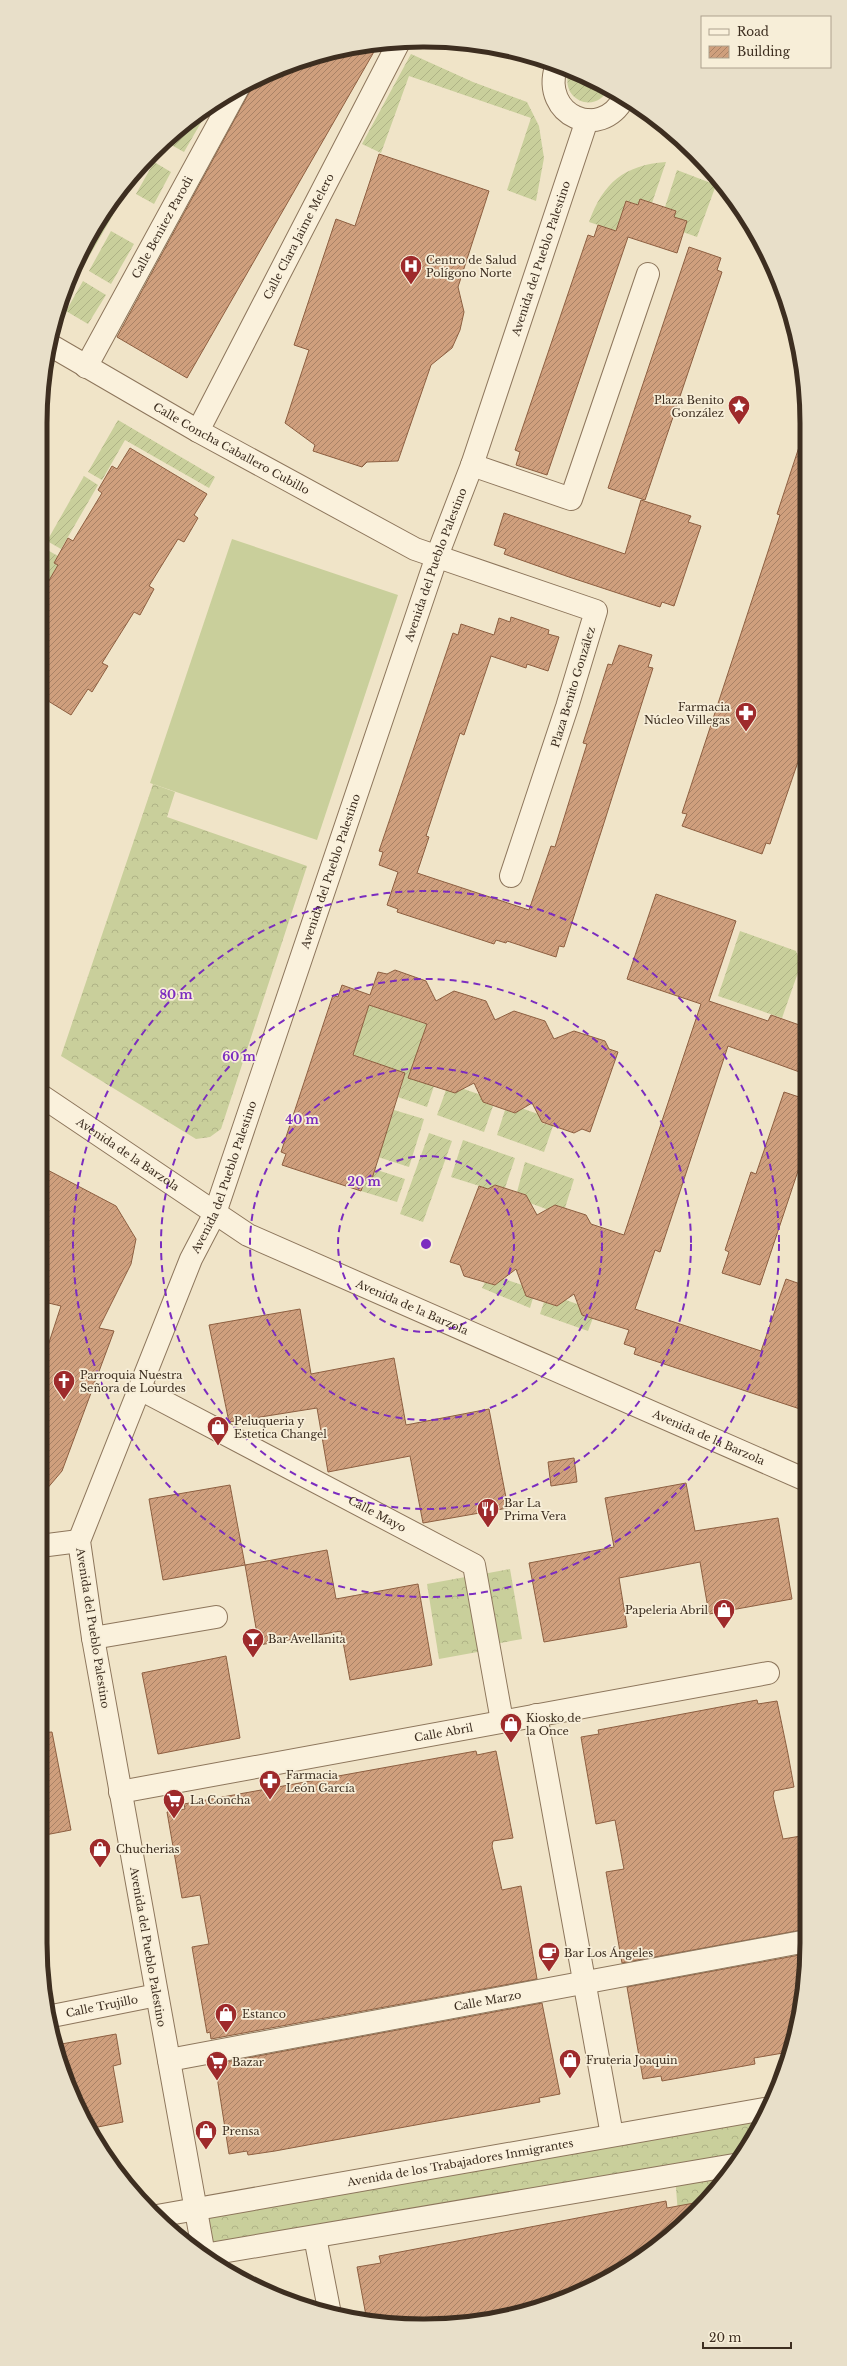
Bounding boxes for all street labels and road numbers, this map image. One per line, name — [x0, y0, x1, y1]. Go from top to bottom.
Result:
street label: Calle Clara Jaime Melero — [260, 171, 337, 302]
street label: Calle Benitez Parodi — [129, 174, 196, 281]
street label: Avenida del Pueblo Palestino — [508, 179, 573, 339]
street label: Calle Concha Caballero Cubillo — [151, 400, 312, 497]
street label: Avenida del Pueblo Palestino — [401, 486, 470, 645]
street label: Plaza Benito González — [548, 625, 598, 749]
street label: Avenida del Pueblo Palestino — [298, 792, 363, 951]
street label: Avenida del Pueblo Palestino — [188, 1099, 259, 1257]
street label: Avenida de la Barzola — [73, 1114, 183, 1194]
street label: Avenida de la Barzola — [353, 1276, 471, 1338]
street label: Avenida de la Barzola — [650, 1406, 768, 1468]
street label: Calle Mayo — [346, 1493, 408, 1535]
street label: Avenida del Pueblo Palestino — [73, 1546, 113, 1709]
street label: Calle Abril — [413, 1720, 474, 1745]
street label: Avenida del Pueblo Palestino — [127, 1865, 169, 2028]
street label: Calle Marzo — [453, 1987, 522, 2014]
street label: Calle Trujillo — [65, 1992, 139, 2020]
street label: Avenida de los Trabajadores Inmigrantes — [345, 2136, 574, 2190]

